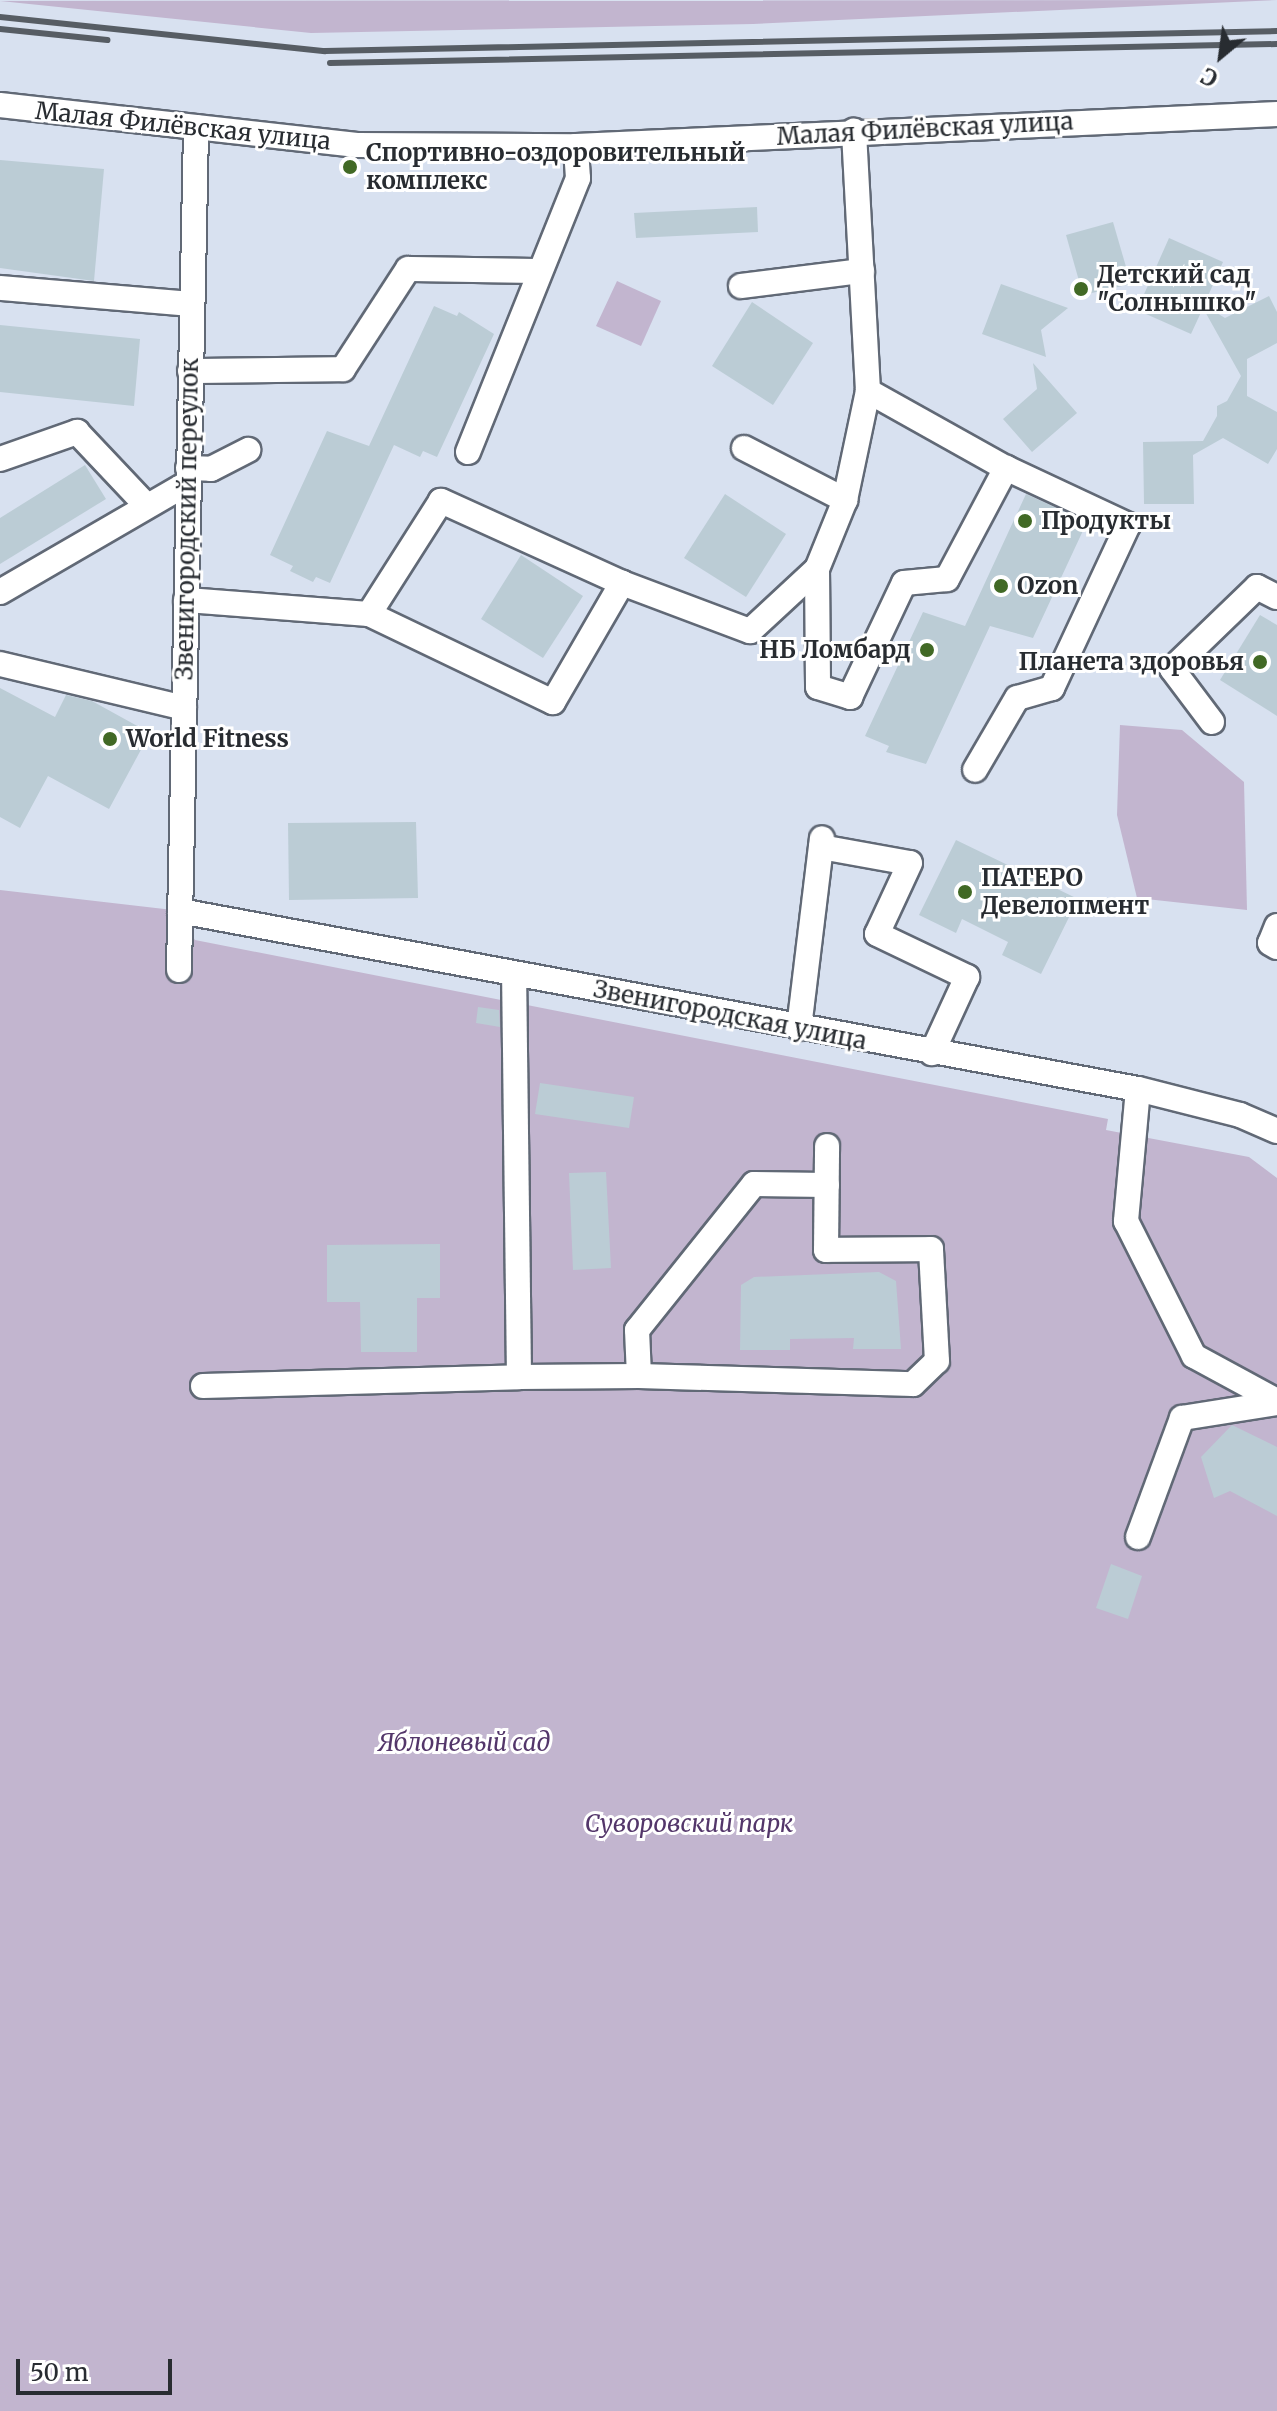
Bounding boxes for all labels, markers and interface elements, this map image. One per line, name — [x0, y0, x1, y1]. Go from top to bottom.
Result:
north arrow — [1181, 16, 1261, 96]
text: С — [1196, 61, 1223, 93]
street label: Малая Филёвская улица — [34, 96, 332, 156]
street label: Малая Филёвская улица — [776, 107, 1074, 151]
place label: Спортивно-оздоровительный комплекс — [366, 139, 745, 195]
marker: Спортивно-оздоровительный комплекс — [341, 158, 359, 176]
place label: Детский сад "Солнышко" — [1097, 261, 1256, 317]
marker: Детский сад "Солнышко" — [1072, 280, 1090, 298]
street label: Звенигородский переулок — [170, 358, 204, 680]
place label: Продукты — [1041, 507, 1171, 535]
marker: Продукты — [1016, 512, 1034, 530]
place label: Ozon — [1017, 572, 1078, 600]
marker: Ozon — [992, 577, 1010, 595]
place label: НБ Ломбард — [759, 636, 911, 664]
marker: НБ Ломбард — [918, 641, 936, 659]
place label: Планета здоровья — [1018, 648, 1244, 676]
marker: Планета здоровья — [1251, 653, 1269, 671]
place label: World Fitness — [126, 725, 289, 753]
marker: World Fitness — [101, 730, 119, 748]
place label: ПАТЕРО Девелопмент — [981, 864, 1149, 920]
marker: ПАТЕРО Девелопмент — [956, 883, 974, 901]
street label: Звенигородская улица — [591, 974, 869, 1056]
park label: Яблоневый сад — [378, 1729, 550, 1757]
park label: Суворовский парк — [585, 1810, 793, 1838]
scale bar — [20, 2343, 176, 2393]
text: 50 m — [30, 2357, 89, 2388]

